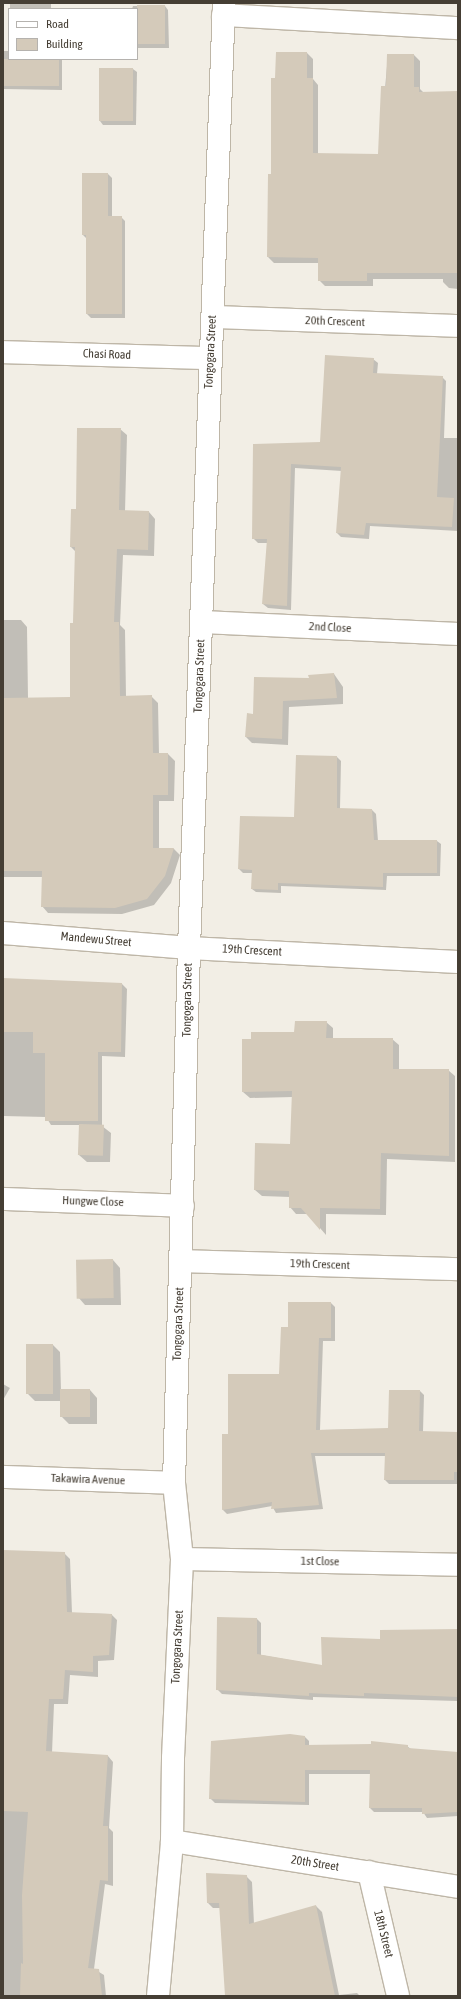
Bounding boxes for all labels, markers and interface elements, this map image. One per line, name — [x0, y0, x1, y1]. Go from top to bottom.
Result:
legend — [8, 8, 138, 60]
text: Road — [46, 17, 69, 31]
text: Building — [46, 37, 83, 51]
street label: 20th Crescent — [305, 314, 365, 330]
street label: Tongogara Street — [202, 315, 220, 389]
street label: Chasi Road — [83, 347, 131, 363]
street label: 2nd Close — [308, 620, 352, 636]
street label: Tongogara Street — [192, 639, 208, 713]
street label: Mandewu Street — [60, 930, 132, 950]
street label: 19th Crescent — [222, 942, 282, 960]
street label: Tongogara Street — [180, 963, 196, 1037]
street label: Hungwe Close — [62, 1194, 124, 1210]
street label: 19th Crescent — [290, 1257, 350, 1273]
street label: Tongogara Street — [171, 1287, 187, 1361]
street label: Takawira Avenue — [51, 1472, 125, 1488]
street label: 1st Close — [300, 1554, 340, 1570]
street label: Tongogara Street — [169, 1610, 187, 1684]
street label: 20th Street — [290, 1853, 340, 1875]
street label: 18th Street — [370, 1909, 396, 1959]

